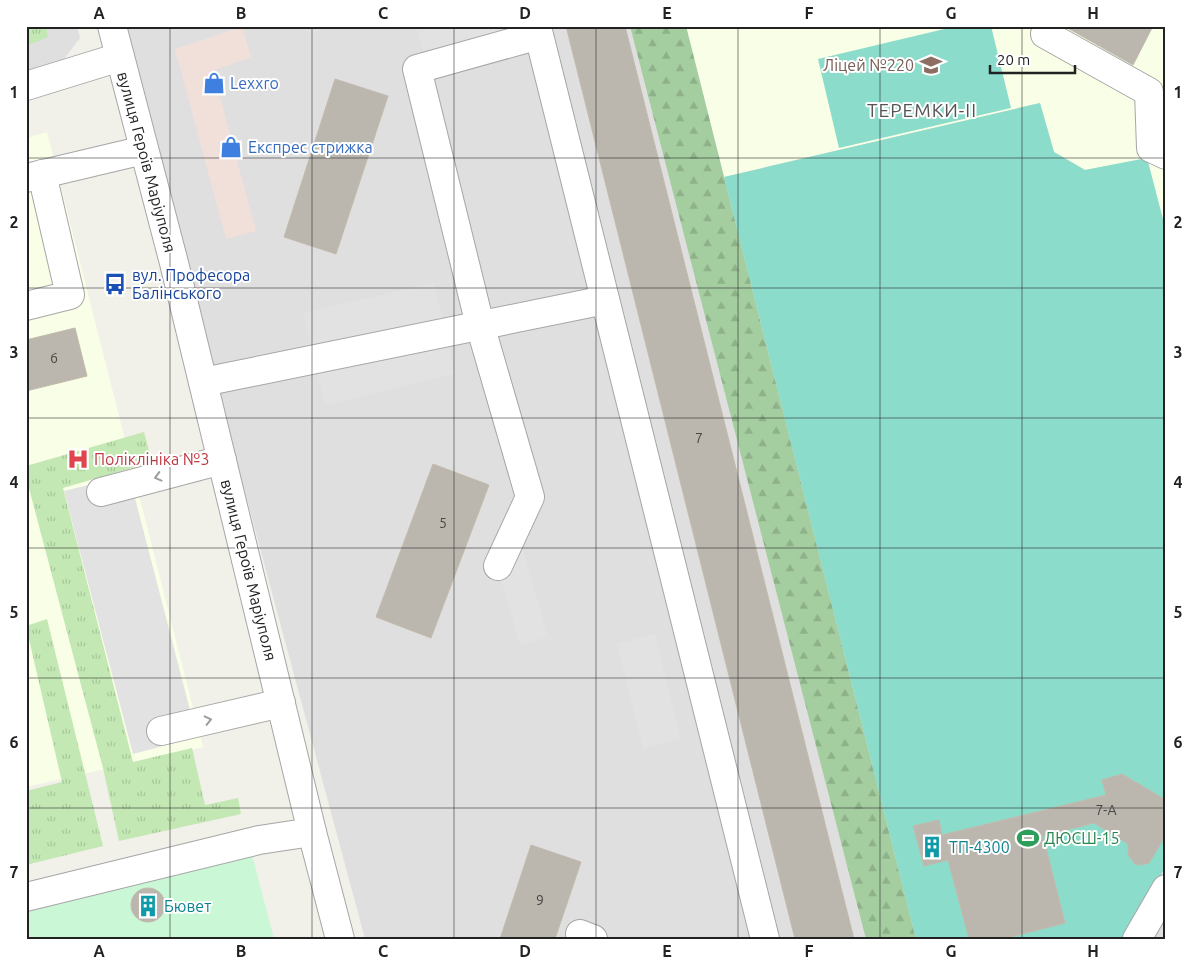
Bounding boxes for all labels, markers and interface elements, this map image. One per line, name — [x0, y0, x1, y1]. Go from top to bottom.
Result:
text: A — [93, 4, 105, 22]
text: B — [236, 4, 246, 22]
text: C — [378, 4, 388, 22]
text: D — [519, 4, 531, 22]
text: E — [662, 4, 672, 22]
text: F — [805, 4, 814, 22]
text: G — [945, 4, 957, 22]
text: H — [1087, 4, 1099, 22]
scale bar — [990, 42, 1074, 74]
text: 20 m — [997, 51, 1030, 68]
school or university icon: Ліцей №220 — [918, 52, 944, 78]
place label: Ліцей №220 — [823, 56, 914, 74]
street label: вулиця Героїв Маріуполя — [114, 70, 180, 254]
shop icon: Lexxro — [201, 70, 227, 96]
place label: Lexxro — [230, 74, 279, 92]
text: 1 — [9, 83, 19, 101]
text: 1 — [1173, 83, 1183, 101]
district label: ТЕРЕМКИ-ІІ — [867, 99, 977, 121]
shop icon: Експрес стрижка — [218, 134, 244, 160]
place label: Експрес стрижка — [248, 138, 373, 156]
text: 2 — [9, 213, 19, 231]
text: 2 — [1173, 213, 1183, 231]
place label: вул. Професора Балінського — [132, 266, 250, 302]
bus stop icon: вул. Професора Балінського — [102, 271, 128, 297]
text: 3 — [9, 343, 19, 361]
text: 3 — [1173, 343, 1183, 361]
house number: 6 — [50, 350, 58, 366]
house number: 7 — [695, 430, 703, 446]
hospital icon: Поліклініка №3 — [65, 446, 91, 472]
place label: Поліклініка №3 — [94, 450, 209, 468]
one-way arrow — [154, 471, 163, 482]
text: 4 — [9, 473, 19, 491]
text: 4 — [1173, 473, 1183, 491]
street label: вулиця Героїв Маріуполя — [218, 477, 280, 663]
house number: 5 — [439, 515, 447, 531]
text: 5 — [9, 603, 19, 621]
text: 5 — [1173, 603, 1183, 621]
one-way arrow — [204, 715, 213, 726]
text: 6 — [9, 733, 19, 751]
text: 6 — [1173, 733, 1183, 751]
house number: 7-А — [1095, 802, 1117, 818]
sports icon: ДЮСШ-15 — [1015, 825, 1041, 851]
place label: ДЮСШ-15 — [1044, 829, 1120, 847]
building icon: ТП-4300 — [919, 834, 945, 860]
place label: ТП-4300 — [949, 838, 1010, 856]
text: 7 — [9, 863, 19, 881]
text: 7 — [1173, 863, 1183, 881]
house number: 9 — [536, 892, 544, 908]
building icon: Бювет — [135, 893, 161, 919]
place label: Бювет — [164, 897, 211, 915]
text: A — [93, 942, 105, 960]
text: B — [236, 942, 246, 960]
text: C — [378, 942, 388, 960]
text: D — [519, 942, 531, 960]
text: E — [662, 942, 672, 960]
text: F — [805, 942, 814, 960]
text: G — [945, 942, 957, 960]
text: H — [1087, 942, 1099, 960]

